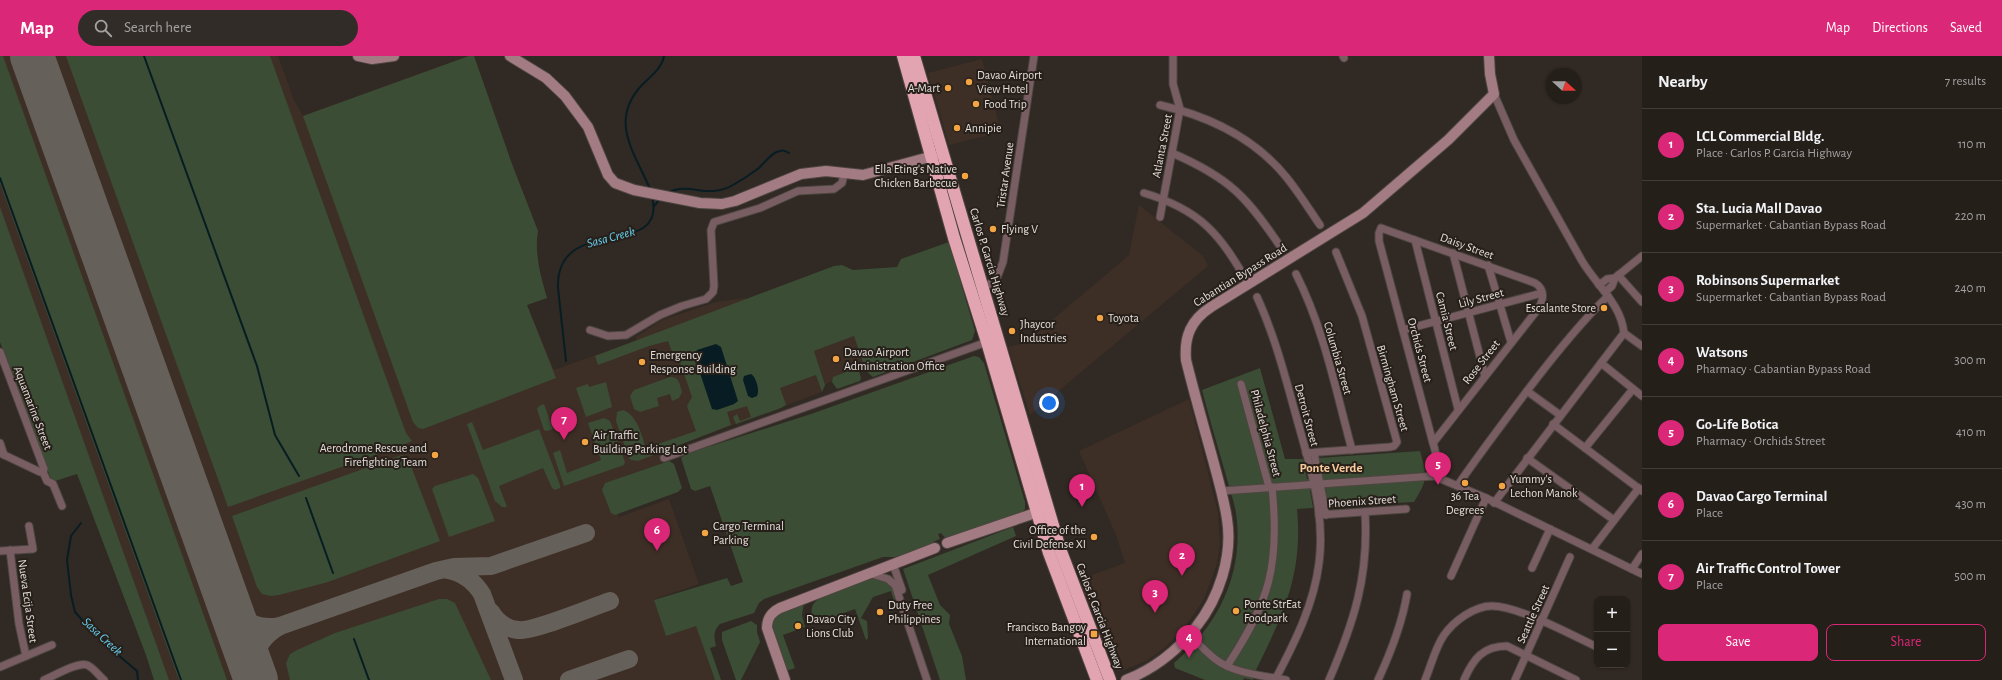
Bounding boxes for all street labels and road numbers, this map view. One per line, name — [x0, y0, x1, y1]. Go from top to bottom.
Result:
street label: Atlanta Street — [1150, 113, 1174, 179]
street label: Tristar Avenue — [994, 141, 1016, 209]
street label: Carlos P. Garcia Highway — [967, 207, 1012, 318]
street label: Daisy Street — [1438, 231, 1496, 262]
street label: Cabantian Bypass Road — [1191, 241, 1289, 310]
street label: Lily Street — [1457, 286, 1505, 311]
street label: Camia Street — [1434, 290, 1460, 352]
street label: Orchids Street — [1406, 317, 1434, 384]
street label: Columbia Street — [1322, 320, 1354, 396]
street label: Rose Street — [1460, 338, 1502, 386]
street label: Birmingham Street — [1375, 343, 1411, 433]
street label: Aquamarine Street — [12, 365, 54, 451]
street label: Detroit Street — [1293, 383, 1321, 448]
street label: Philadelphia Street — [1249, 388, 1283, 478]
street label: Phoenix Street — [1327, 493, 1397, 509]
street label: Nueva Ecija Street — [15, 559, 40, 644]
street label: Carlos P. Garcia Highway — [1073, 561, 1126, 671]
street label: Seattle Street — [1515, 583, 1551, 645]

